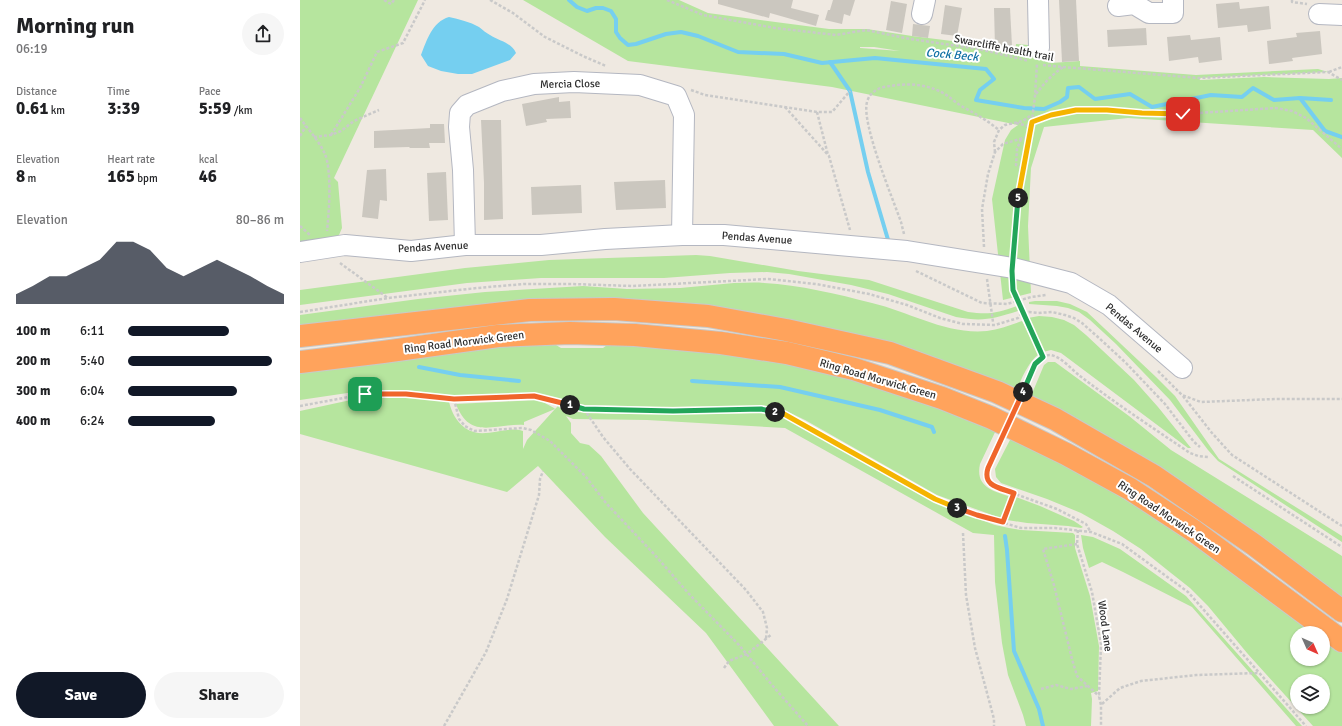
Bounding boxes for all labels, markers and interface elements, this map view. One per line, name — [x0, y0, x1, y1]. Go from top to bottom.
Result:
text: Morning run — [16, 12, 135, 39]
button: share — [242, 13, 284, 55]
street label: Swarcliffe health trail — [953, 32, 1055, 64]
text: 06:19 — [16, 41, 48, 57]
water label: Cock Beck — [925, 45, 980, 65]
street label: Mercia Close — [540, 77, 600, 91]
text: Distance — [16, 85, 57, 98]
text: Time — [107, 85, 130, 98]
text: Pace — [199, 85, 221, 98]
pin — [1166, 97, 1200, 131]
text: 0.61 — [16, 98, 48, 119]
text: 3:39 — [107, 98, 140, 119]
text: 5:59 — [199, 98, 231, 119]
icon: check — [1172, 103, 1194, 125]
text: km — [48, 104, 65, 117]
text: /km — [231, 104, 253, 117]
text: Elevation — [16, 153, 60, 166]
text: Heart rate — [107, 153, 155, 166]
text: kcal — [199, 153, 218, 166]
text: 8 — [16, 166, 25, 187]
text: 165 — [107, 166, 135, 187]
text: 46 — [199, 166, 217, 187]
text: m — [25, 172, 36, 185]
text: bpm — [135, 172, 158, 185]
pin: 5 — [1008, 188, 1028, 208]
text: 5 — [1015, 191, 1021, 204]
text: Elevation — [16, 212, 68, 228]
text: 80–86 m — [236, 212, 284, 228]
street label: Pendas Avenue — [721, 229, 793, 247]
street label: Pendas Avenue — [397, 239, 469, 255]
street label: Pendas Avenue — [1103, 300, 1165, 356]
text: 100 m — [16, 323, 50, 339]
text: 6:11 — [80, 323, 105, 339]
street label: Ring Road Morwick Green — [403, 328, 525, 356]
text: 200 m — [16, 353, 50, 369]
text: 5:40 — [80, 353, 105, 369]
street label: Ring Road Morwick Green — [818, 356, 938, 402]
pin — [348, 377, 382, 411]
pin: 4 — [1013, 382, 1033, 402]
text: 300 m — [16, 383, 50, 399]
text: 6:04 — [80, 383, 105, 399]
icon: arrive — [354, 383, 376, 405]
text: 4 — [1020, 385, 1026, 398]
pin: 1 — [560, 395, 580, 415]
text: 1 — [567, 398, 573, 411]
pin: 2 — [765, 402, 785, 422]
text: 2 — [772, 405, 778, 418]
text: 400 m — [16, 413, 50, 429]
text: 6:24 — [80, 413, 105, 429]
street label: Ring Road Morwick Green — [1115, 478, 1223, 556]
pin: 3 — [947, 498, 967, 518]
text: 3 — [954, 501, 960, 514]
street label: Wood Lane — [1095, 600, 1115, 652]
north arrow — [1290, 626, 1330, 666]
map controls — [1290, 626, 1330, 714]
button: Save — [16, 672, 146, 718]
button: Share — [154, 672, 284, 718]
button: layers — [1290, 674, 1330, 714]

